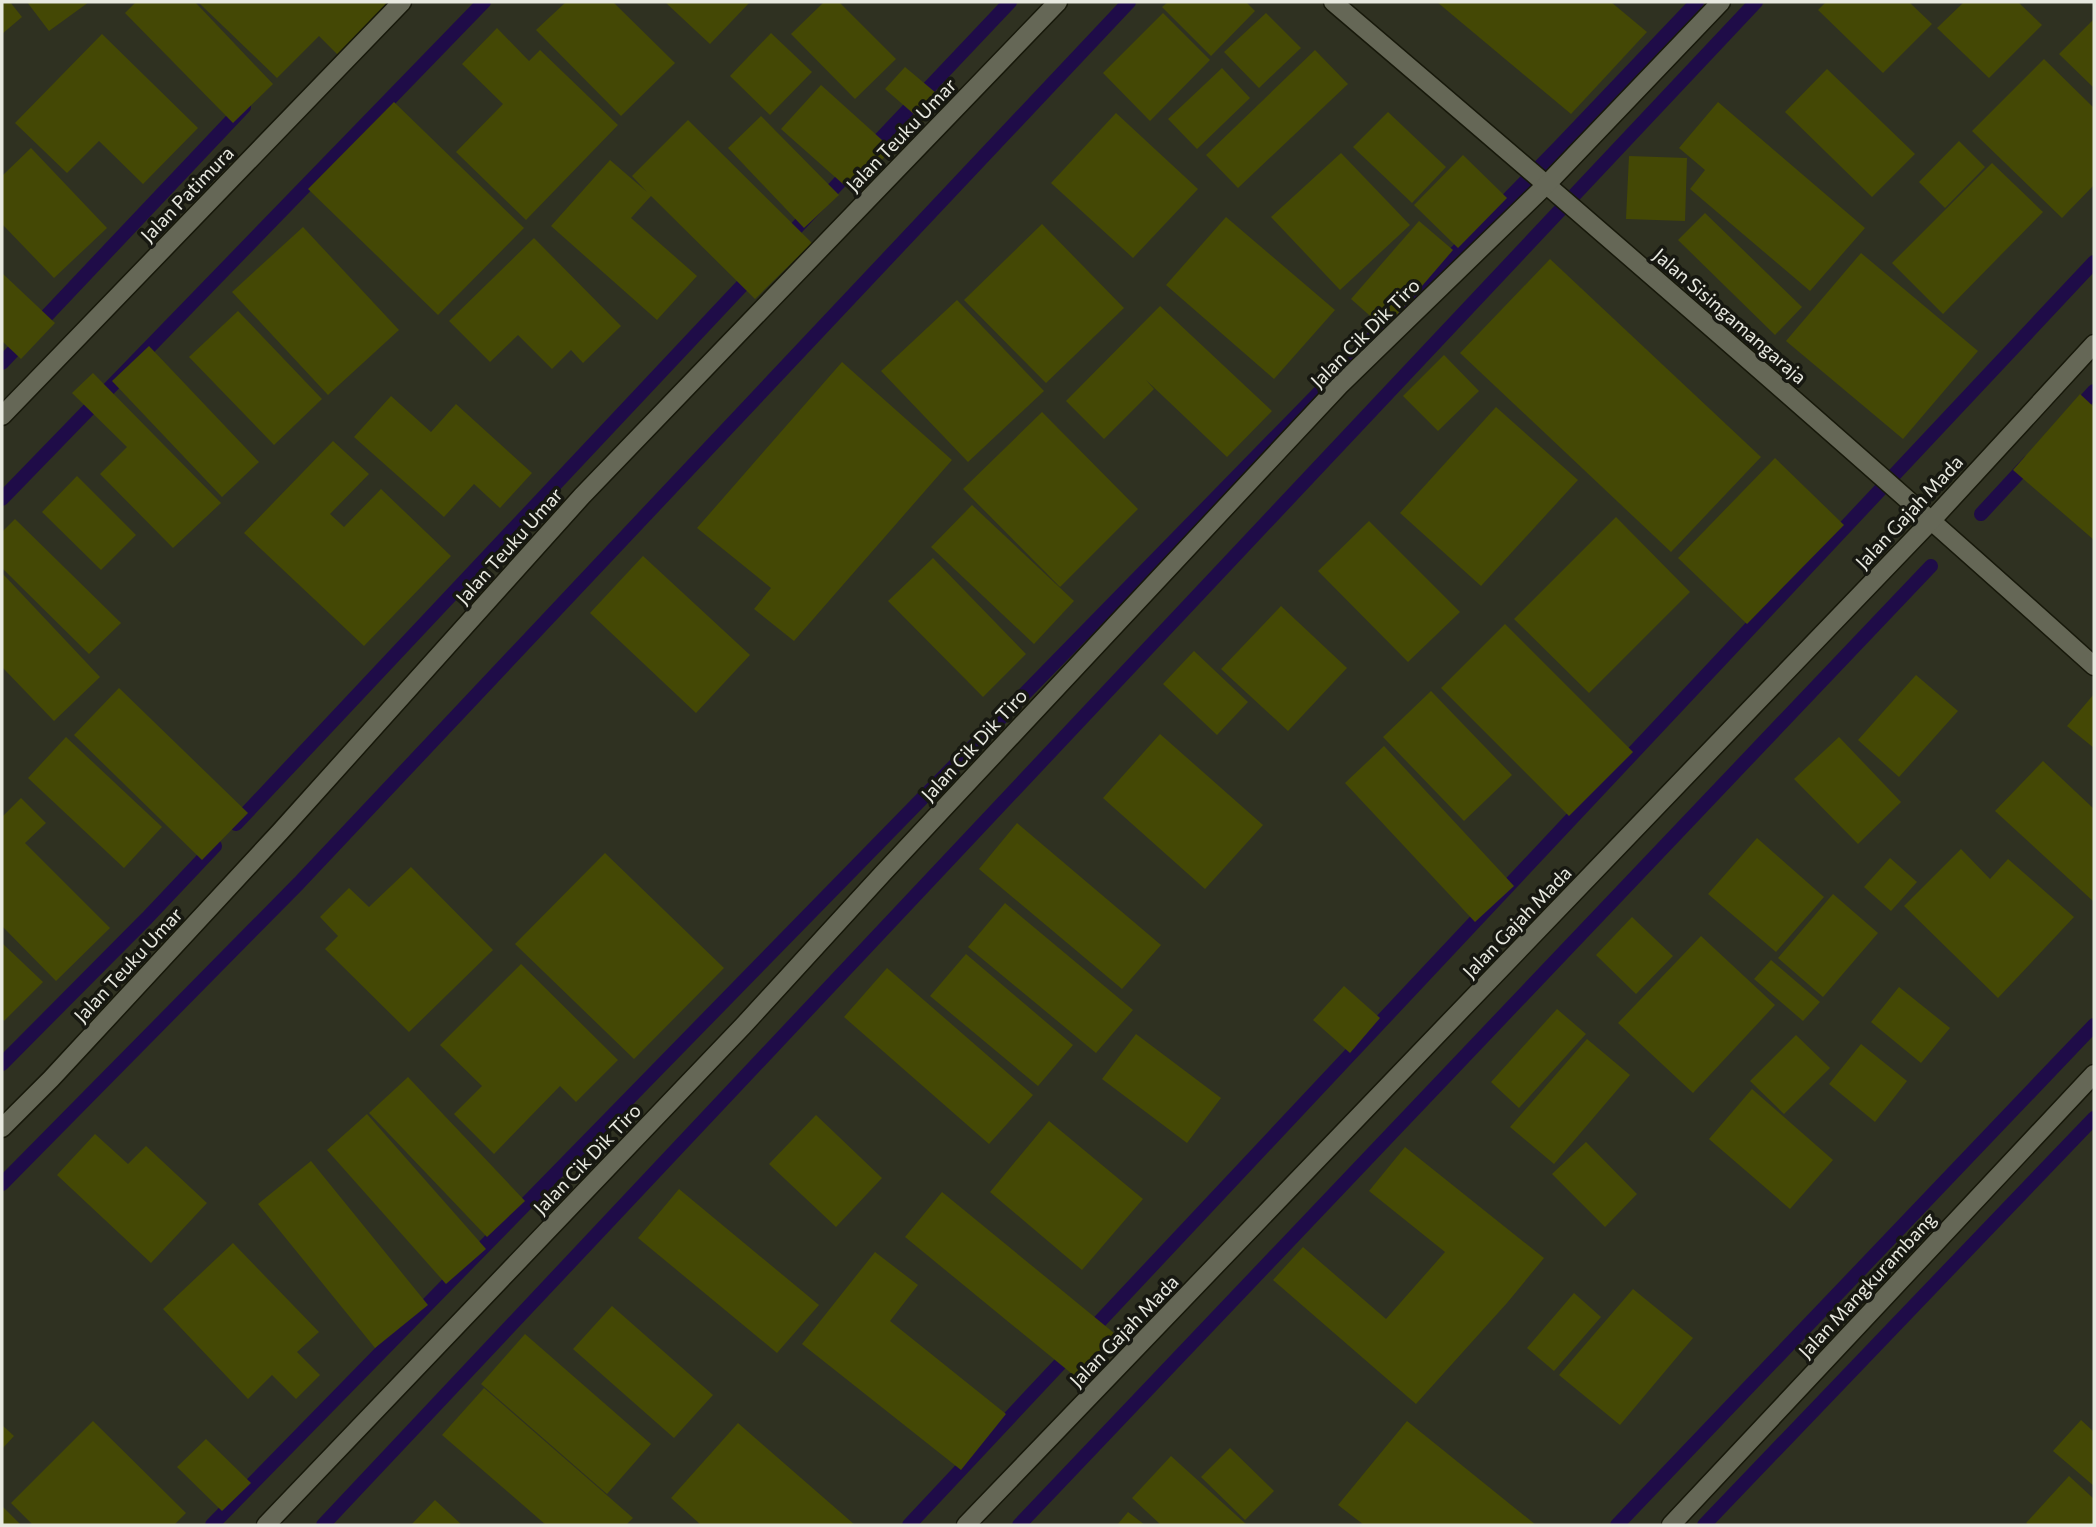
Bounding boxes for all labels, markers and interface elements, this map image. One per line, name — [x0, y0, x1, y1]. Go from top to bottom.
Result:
street label: Jalan Teuku Umar — [841, 73, 961, 196]
street label: Jalan Patimura — [135, 141, 238, 246]
street label: Jalan Sisingamangaraja — [1649, 243, 1811, 388]
street label: Jalan Cik Dik Tiro — [1305, 273, 1424, 392]
street label: Jalan Gajah Mada — [1850, 450, 1967, 573]
street label: Jalan Teuku Umar — [450, 482, 567, 609]
street label: Jalan Cik Dik Tiro — [916, 684, 1032, 806]
street label: Jalan Gajah Mada — [1457, 861, 1576, 982]
street label: Jalan Teuku Umar — [69, 902, 187, 1027]
street label: Jalan Cik Dik Tiro — [528, 1098, 645, 1219]
street label: Jalan Mangkurambang — [1793, 1207, 1940, 1362]
street label: Jalan Gajah Mada — [1064, 1270, 1183, 1391]

